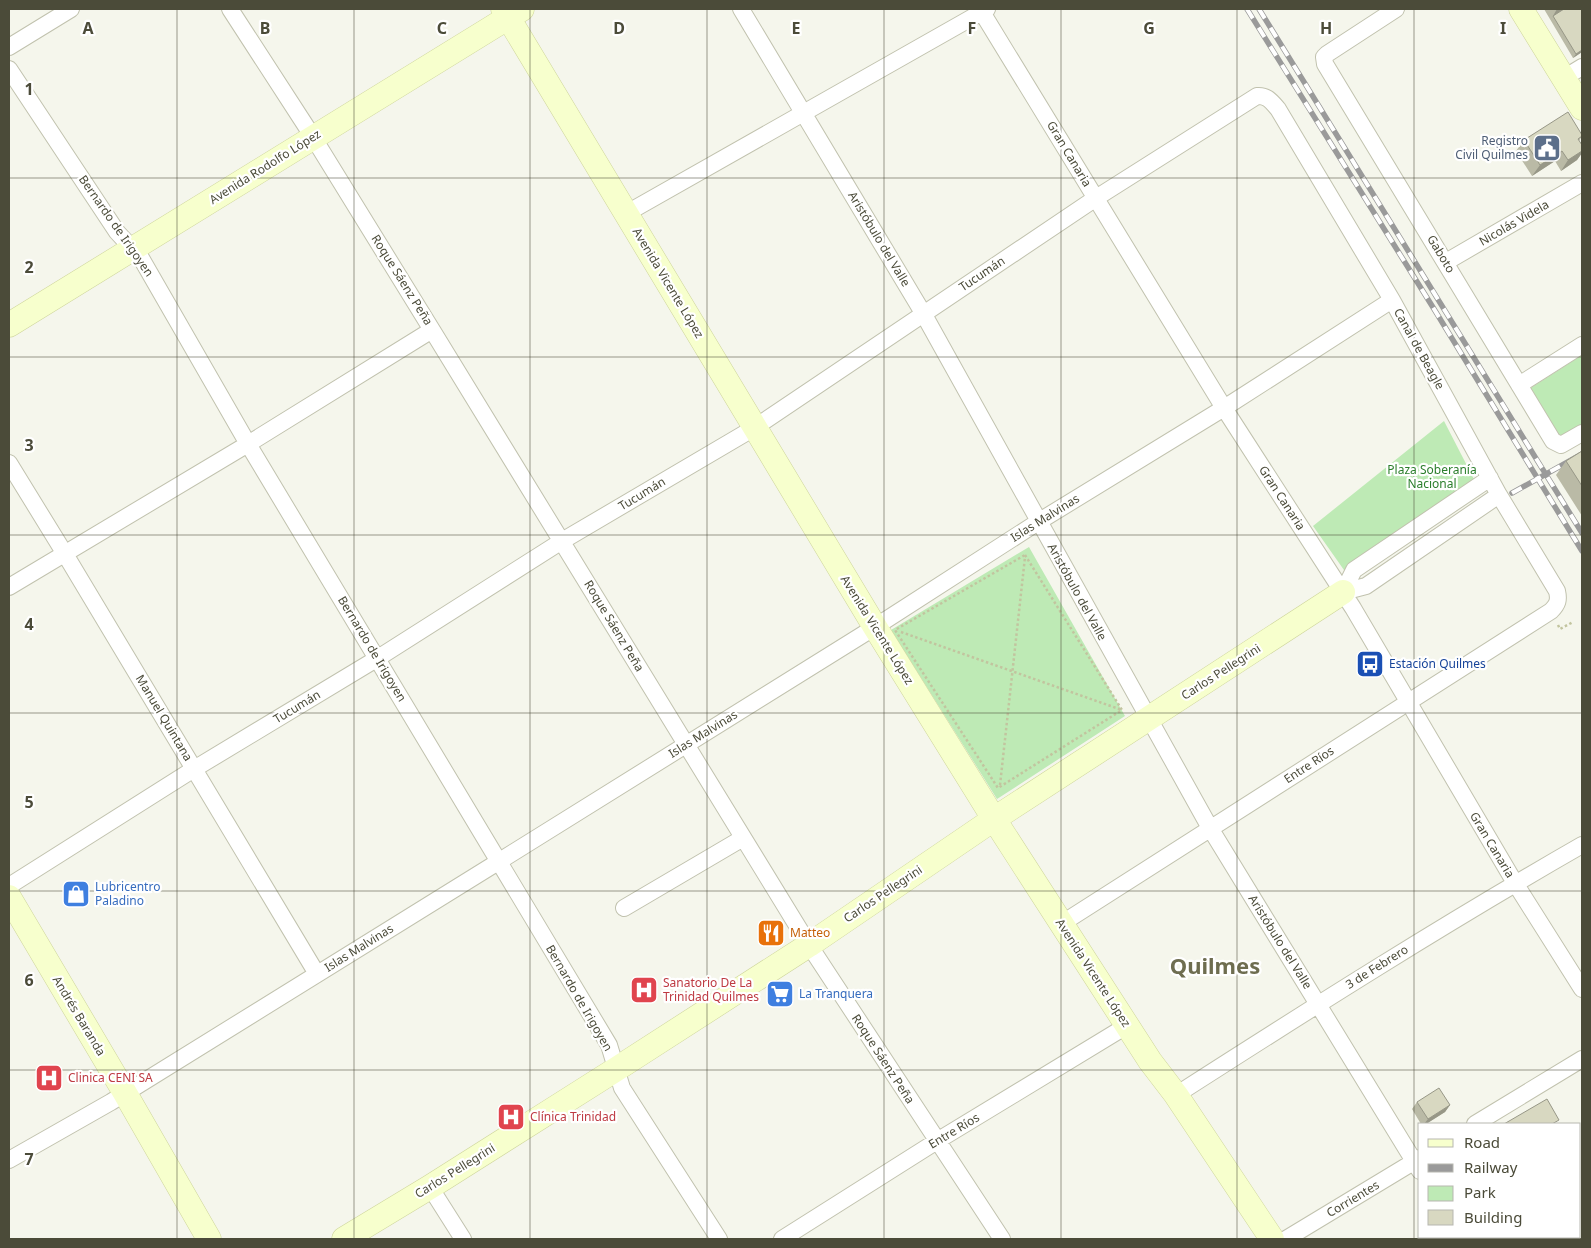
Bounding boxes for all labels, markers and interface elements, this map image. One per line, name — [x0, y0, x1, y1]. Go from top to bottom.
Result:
text: A — [82, 17, 94, 39]
text: B — [260, 17, 270, 39]
text: C — [437, 17, 447, 39]
text: D — [613, 17, 625, 39]
text: E — [792, 17, 801, 39]
text: F — [968, 17, 976, 39]
text: G — [1143, 17, 1155, 39]
text: H — [1320, 17, 1332, 39]
text: I — [1500, 17, 1506, 39]
text: 1 — [24, 78, 34, 100]
street label: Gran Canaria — [1043, 118, 1096, 190]
street label: Avenida Rodolfo López — [206, 125, 324, 208]
place label: Registro Civil Quilmes — [1455, 132, 1528, 163]
public building icon: Registro Civil Quilmes — [1532, 133, 1562, 163]
street label: Bernardo de Irigoyen — [75, 172, 158, 280]
street label: Aristóbulo del Valle — [844, 188, 915, 290]
street label: Nicolás Videla — [1476, 196, 1552, 249]
street label: Avenida Vicente López — [629, 224, 708, 341]
street label: Roque Sáenz Peña — [368, 231, 437, 328]
street label: Gaboto — [1423, 231, 1459, 276]
street label: Tucumán — [955, 252, 1008, 295]
text: 2 — [24, 256, 34, 278]
street label: Canal de Beagle — [1390, 305, 1449, 393]
text: 3 — [24, 434, 34, 456]
park label: Plaza Soberanía Nacional — [1387, 461, 1477, 492]
street label: Gran Canaria — [1255, 462, 1310, 533]
street label: Tucumán — [615, 473, 668, 514]
street label: Islas Malvinas — [1007, 489, 1083, 546]
street label: Aristóbulo del Valle — [1044, 540, 1111, 643]
street label: Avenida Vicente López — [837, 572, 918, 688]
street label: Roque Sáenz Peña — [580, 577, 648, 675]
street label: Bernardo de Irigoyen — [334, 593, 411, 705]
text: 4 — [24, 613, 34, 635]
street label: Carlos Pellegrini — [1178, 640, 1264, 704]
bus stop icon: Estación Quilmes — [1355, 649, 1385, 679]
place label: Estación Quilmes — [1389, 655, 1486, 672]
street label: Manuel Quintana — [132, 671, 197, 764]
street label: Tucumán — [270, 686, 323, 727]
street label: Islas Malvinas — [665, 705, 741, 762]
street label: Entre Ríos — [1280, 742, 1337, 787]
text: 5 — [24, 791, 34, 813]
street label: Gran Canaria — [1466, 809, 1519, 881]
street label: Carlos Pellegrini — [840, 861, 925, 926]
place label: Lubricentro Paladino — [95, 878, 160, 909]
shop icon: Lubricentro Paladino — [61, 879, 91, 909]
street label: Aristóbulo del Valle — [1245, 891, 1316, 992]
street label: Avenida Vicente López — [1052, 915, 1135, 1030]
restaurant icon: Matteo — [756, 918, 786, 948]
street label: Islas Malvinas — [321, 919, 397, 976]
place label: Matteo — [790, 924, 830, 941]
street label: Bernardo de Irigoyen — [542, 941, 617, 1054]
street label: 3 de Febrero — [1342, 941, 1411, 993]
district label: Quilmes — [1170, 950, 1260, 980]
text: 6 — [24, 969, 34, 991]
street label: Andrés Baranda — [49, 973, 110, 1059]
place label: Sanatorio De La Trinidad Quilmes — [663, 974, 759, 1005]
hospital icon: Sanatorio De La Trinidad Quilmes — [629, 975, 659, 1005]
supermarket icon: La Tranquera — [765, 979, 795, 1009]
place label: La Tranquera — [799, 985, 873, 1002]
street label: Roque Sáenz Peña — [848, 1011, 919, 1107]
hospital icon: Clinica CENI SA — [34, 1063, 64, 1093]
place label: Clinica CENI SA — [68, 1069, 153, 1086]
hospital icon: Clínica Trinidad — [496, 1102, 526, 1132]
place label: Clínica Trinidad — [530, 1108, 616, 1125]
street label: Entre Ríos — [925, 1109, 983, 1152]
legend — [1418, 1123, 1581, 1238]
text: Road — [1464, 1132, 1500, 1152]
street label: Carlos Pellegrini — [411, 1139, 498, 1202]
text: 7 — [24, 1148, 34, 1170]
text: Railway — [1464, 1157, 1518, 1177]
street label: Corrientes — [1323, 1176, 1383, 1221]
text: Park — [1464, 1182, 1496, 1202]
text: Building — [1464, 1207, 1522, 1227]

